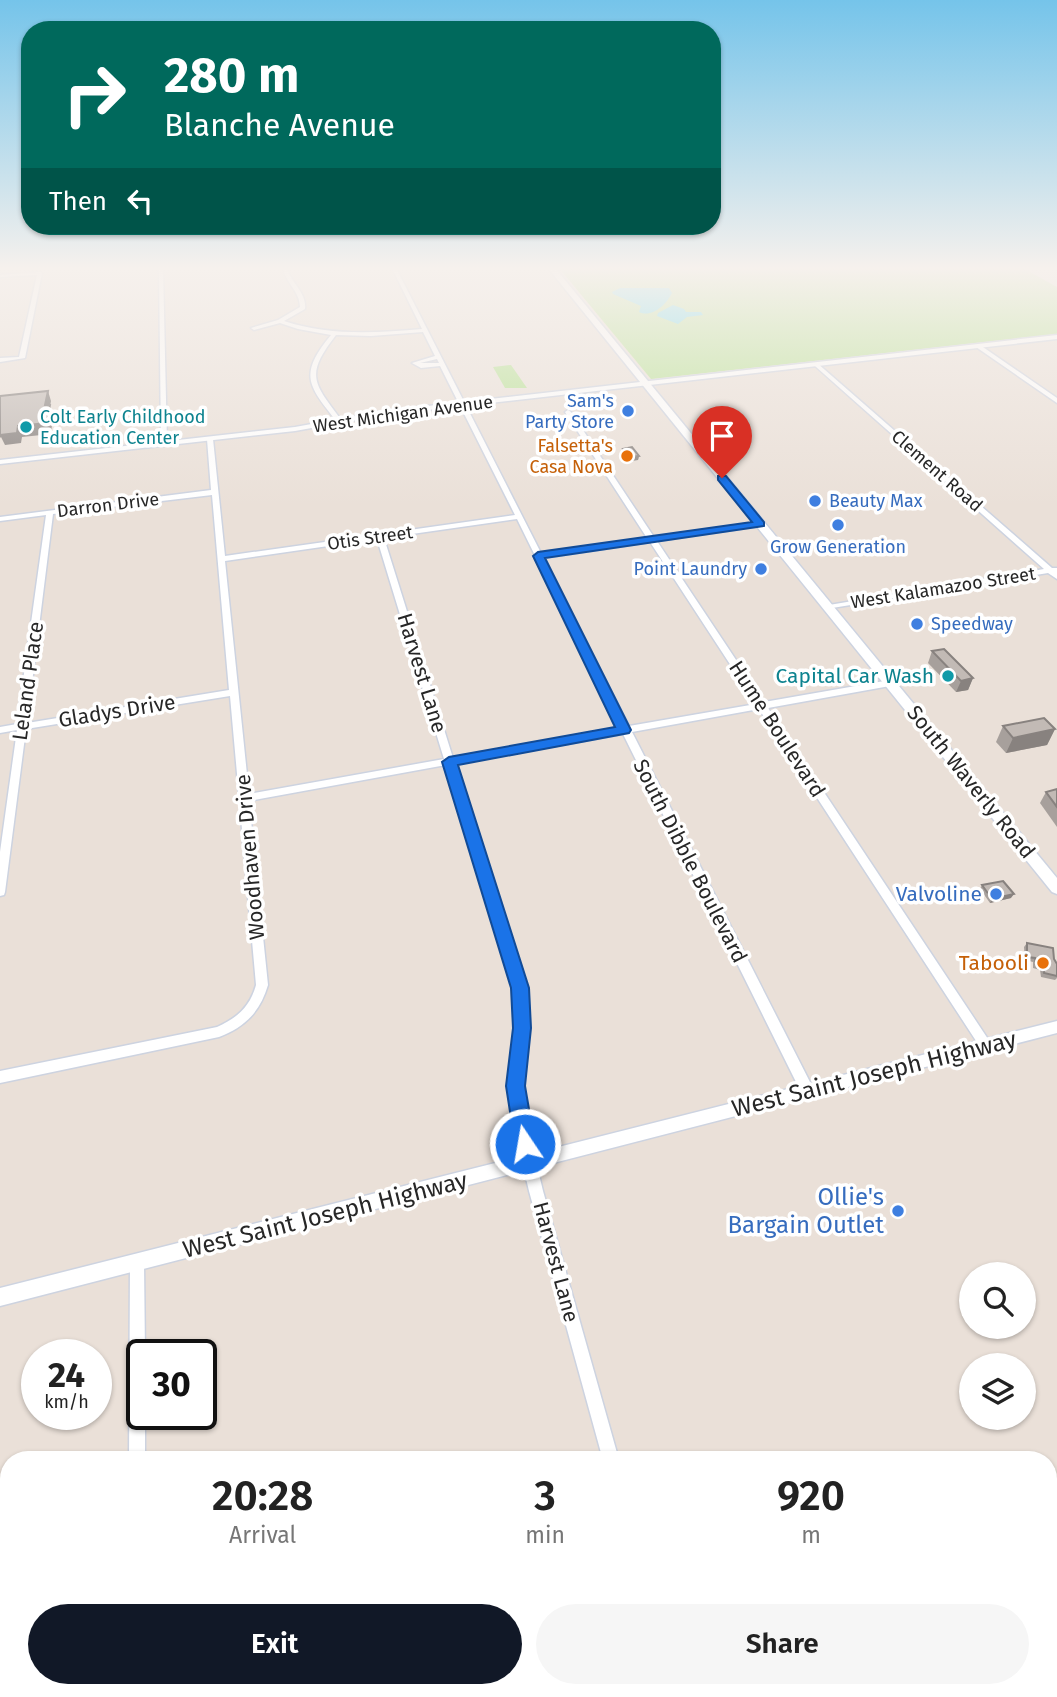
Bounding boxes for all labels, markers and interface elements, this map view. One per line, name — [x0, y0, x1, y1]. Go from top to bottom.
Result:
text: 280 m — [164, 46, 300, 105]
icon: right — [49, 49, 140, 140]
text: Blanche Avenue — [164, 106, 395, 144]
icon: left — [121, 182, 159, 220]
text: Then — [49, 186, 107, 217]
street label: West Michigan Avenue — [312, 390, 494, 438]
place label: Sam's Party Store — [525, 390, 614, 433]
marker: Sam's Party Store — [620, 403, 636, 419]
place label: Colt Early Childhood Education Center — [40, 406, 205, 449]
pin — [692, 406, 752, 478]
icon: arrive — [703, 417, 741, 455]
marker: Colt Early Childhood Education Center — [18, 419, 34, 435]
street label: Clement Road — [887, 425, 987, 517]
place label: Falsetta's Casa Nova — [530, 435, 613, 478]
marker: Falsetta's Casa Nova — [619, 448, 635, 464]
street label: Darron Drive — [56, 488, 160, 522]
place label: Beauty Max — [829, 490, 923, 512]
marker: Beauty Max — [807, 493, 823, 509]
marker: Grow Generation — [830, 517, 846, 533]
street label: Otis Street — [326, 521, 415, 555]
place label: Grow Generation — [770, 536, 906, 558]
place label: Point Laundry — [634, 558, 747, 580]
marker: Point Laundry — [753, 561, 769, 577]
street label: West Kalamazoo Street — [849, 562, 1037, 613]
street label: Harvest Lane — [391, 610, 453, 736]
place label: Speedway — [931, 613, 1013, 635]
marker: Speedway — [909, 616, 925, 632]
street label: Leland Place — [7, 620, 49, 742]
street label: Hume Boulevard — [723, 656, 831, 802]
place label: Capital Car Wash — [776, 663, 934, 689]
marker: Capital Car Wash — [940, 668, 956, 684]
street label: Gladys Drive — [57, 689, 177, 733]
street label: South Waverly Road — [901, 700, 1041, 864]
street label: South Dibble Boulevard — [627, 755, 753, 967]
street label: Woodhaven Drive — [230, 773, 270, 941]
place label: Valvoline — [896, 881, 982, 907]
marker: Valvoline — [988, 886, 1004, 902]
place label: Tabooli — [959, 950, 1029, 976]
marker: Tabooli — [1035, 955, 1051, 971]
street label: West Saint Joseph Highway — [729, 1025, 1019, 1123]
position arrow — [488, 1107, 562, 1181]
street label: West Saint Joseph Highway — [180, 1166, 470, 1264]
place label: Ollie's Bargain Outlet — [728, 1183, 884, 1239]
street label: Harvest Lane — [527, 1199, 585, 1325]
marker: Ollie's Bargain Outlet — [890, 1203, 906, 1219]
map controls — [959, 1262, 1036, 1430]
button: search — [959, 1262, 1036, 1339]
speed limit sign: 30 — [126, 1339, 217, 1430]
button: layers — [959, 1353, 1036, 1430]
text: 24 — [48, 1354, 85, 1396]
text: km/h — [44, 1391, 89, 1413]
text: 20:28 — [212, 1471, 313, 1521]
text: 3 — [534, 1471, 556, 1521]
text: 920 — [777, 1471, 845, 1521]
text: Arrival — [229, 1521, 296, 1549]
text: min — [525, 1521, 565, 1549]
text: m — [801, 1521, 821, 1549]
button: Exit — [28, 1604, 522, 1684]
button: Share — [536, 1604, 1029, 1684]

